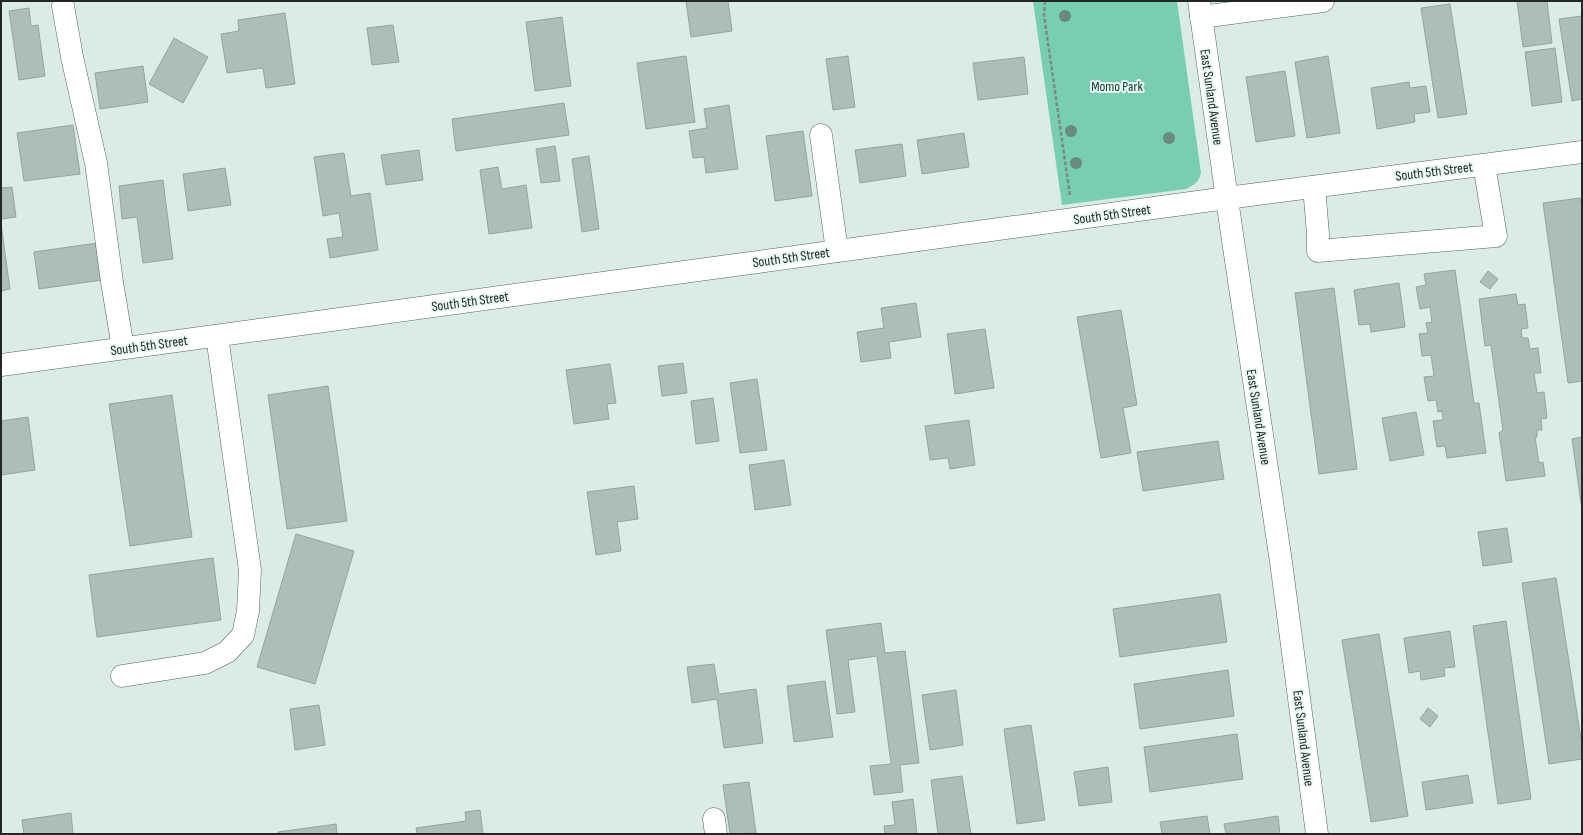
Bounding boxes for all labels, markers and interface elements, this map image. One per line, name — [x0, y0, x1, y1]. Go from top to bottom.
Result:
street label: East Sunland Avenue — [1196, 48, 1227, 146]
park label: Momo Park — [1091, 78, 1143, 95]
street label: South 5th Street — [1394, 158, 1474, 185]
street label: South 5th Street — [1072, 201, 1152, 228]
street label: South 5th Street — [751, 244, 831, 271]
street label: South 5th Street — [430, 288, 510, 315]
street label: South 5th Street — [109, 332, 189, 359]
street label: East Sunland Avenue — [1243, 368, 1274, 466]
street label: East Sunland Avenue — [1289, 689, 1318, 787]

